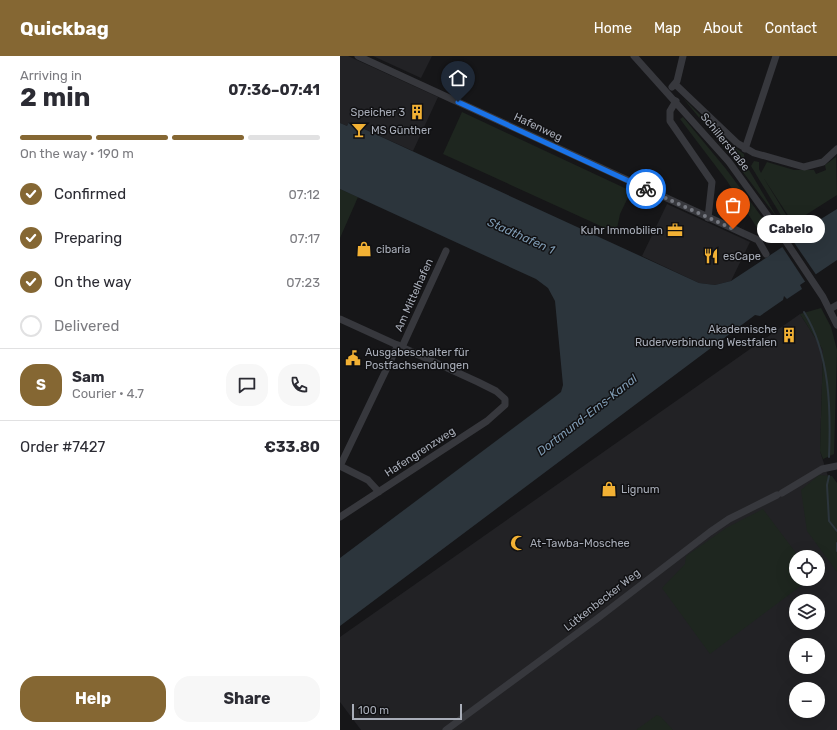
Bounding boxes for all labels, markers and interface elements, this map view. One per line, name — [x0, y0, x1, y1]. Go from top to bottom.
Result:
text: Quickbag — [20, 17, 109, 40]
text: Home — [594, 20, 632, 37]
text: Map — [654, 20, 681, 37]
text: About — [703, 20, 743, 37]
text: Contact — [765, 20, 817, 37]
pin — [441, 61, 475, 102]
icon: home — [447, 67, 469, 89]
text: Arriving in — [20, 68, 82, 83]
text: 07:36–07:41 — [228, 81, 320, 99]
text: 2 min — [20, 82, 90, 113]
building icon: Speicher 3 — [408, 103, 426, 121]
place label: Speicher 3 — [351, 106, 405, 119]
street label: Hafenweg — [512, 110, 564, 144]
street label: Schillerstraße — [698, 110, 752, 174]
bar icon: MS Günther — [350, 121, 368, 139]
place label: MS Günther — [371, 124, 432, 137]
text: On the way · 190 m — [20, 146, 134, 161]
courier — [626, 169, 666, 209]
icon: bike — [635, 178, 657, 200]
icon: check — [20, 183, 42, 205]
text: Confirmed — [54, 185, 126, 203]
text: 07:12 — [289, 187, 320, 202]
pin — [716, 188, 750, 229]
icon: bag — [722, 194, 744, 216]
water label: Stadthafen 1 — [485, 215, 557, 257]
callout: Cabelo — [757, 215, 825, 243]
office icon: Kuhr Immobilien — [666, 221, 684, 239]
text: Cabelo — [769, 221, 813, 236]
place label: Kuhr Immobilien — [580, 224, 663, 237]
icon: check — [20, 227, 42, 249]
text: Preparing — [54, 229, 122, 247]
text: 07:17 — [290, 231, 320, 246]
shop icon: cibaria — [355, 240, 373, 258]
place label: cibaria — [376, 243, 410, 256]
restaurant icon: esCape — [702, 247, 720, 265]
place label: esCape — [723, 250, 761, 263]
street label: Am Mittelhafen — [392, 257, 436, 333]
icon: check — [20, 271, 42, 293]
text: On the way — [54, 273, 132, 291]
text: 07:23 — [286, 275, 320, 290]
text: Delivered — [54, 317, 119, 335]
place label: Akademische Ruderverbindung Westfalen — [635, 323, 777, 349]
building icon: Akademische Ruderverbindung Westfalen — [780, 326, 798, 344]
place label: Ausgabeschalter für Postfachsendungen — [365, 346, 470, 372]
public building icon: Ausgabeschalter für Postfachsendungen — [344, 349, 362, 367]
button: chat — [226, 364, 268, 406]
button: phone — [278, 364, 320, 406]
text: Sam — [72, 368, 105, 386]
water label: Dortmund-Ems-Kanal — [534, 371, 641, 458]
text: S — [36, 376, 46, 394]
text: Courier · 4.7 — [72, 386, 144, 401]
street label: Hafengrenzweg — [382, 424, 458, 480]
text: Order #7427 — [20, 438, 105, 456]
text: €33.80 — [264, 438, 320, 456]
shop icon: Lignum — [600, 480, 618, 498]
place label: Lignum — [621, 483, 660, 496]
mosque icon: At-Tawba-Moschee — [509, 534, 527, 552]
place label: At-Tawba-Moschee — [530, 537, 630, 550]
map controls — [789, 550, 825, 718]
button: locate — [789, 550, 825, 586]
street label: Lütkenbecker Weg — [561, 566, 643, 634]
button: layers — [789, 594, 825, 630]
button: + — [789, 638, 825, 674]
button: Help — [20, 676, 166, 722]
button: Share — [174, 676, 320, 722]
button: − — [789, 682, 825, 718]
scale bar — [352, 702, 462, 721]
text: 100 m — [358, 704, 389, 717]

